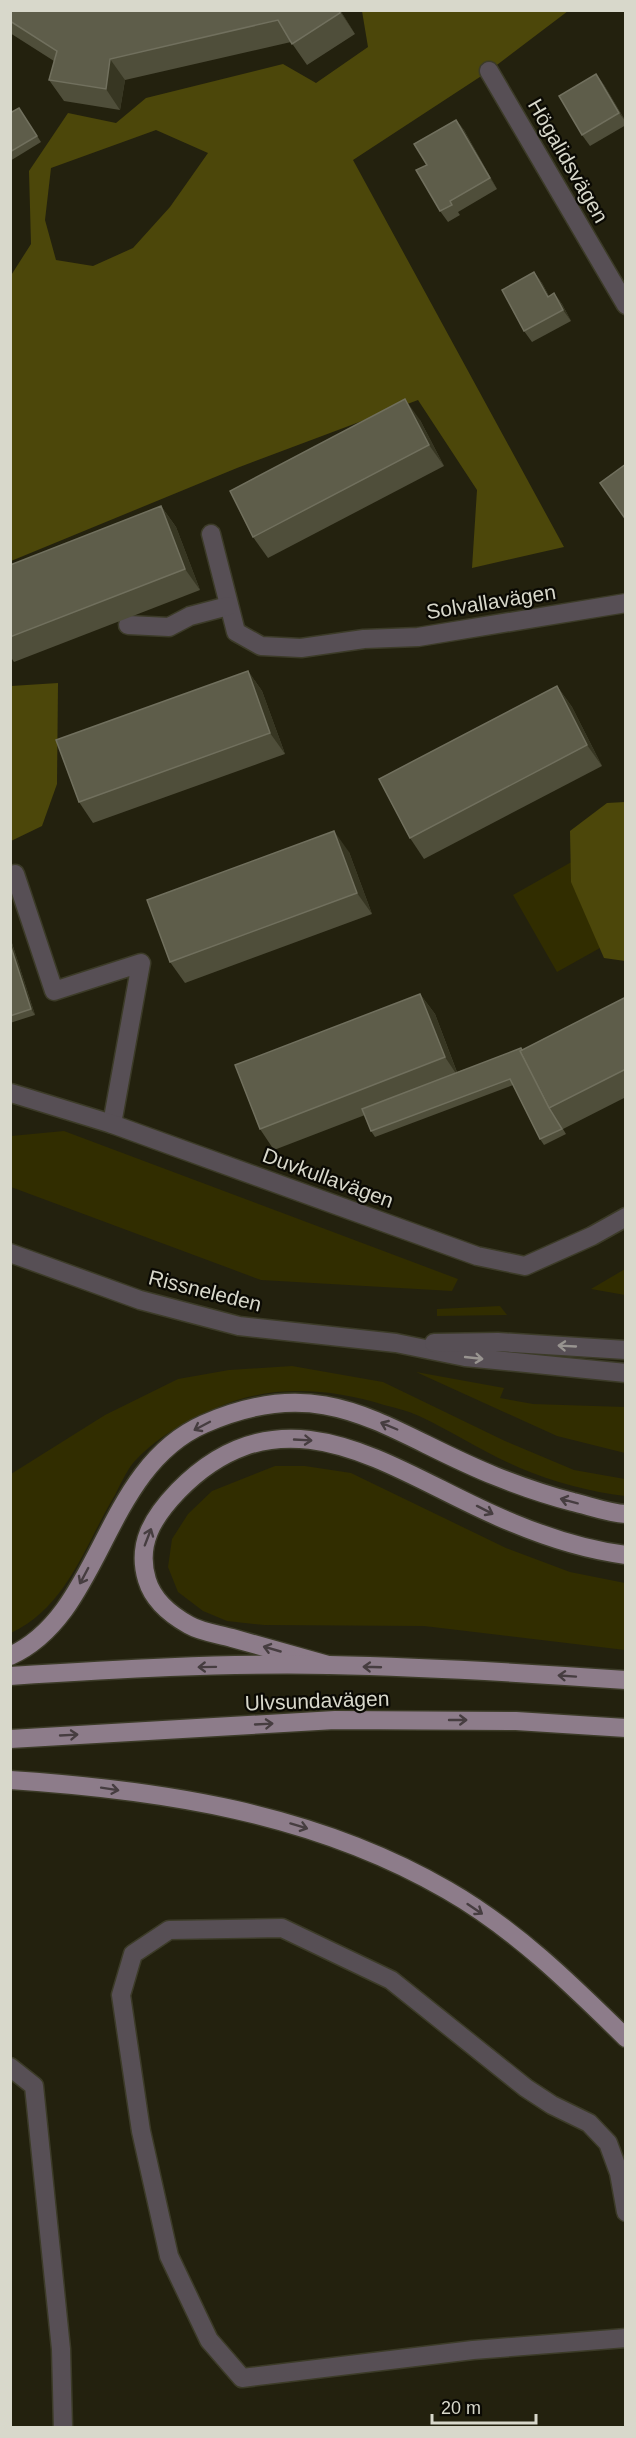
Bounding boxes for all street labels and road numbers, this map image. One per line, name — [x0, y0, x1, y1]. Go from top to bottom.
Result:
street label: Högalidsvägen — [524, 95, 613, 227]
street label: Solvallavägen — [425, 580, 557, 623]
street label: Duvkullavägen — [260, 1143, 397, 1212]
street label: Rissneleden — [146, 1265, 264, 1316]
street label: Ulvsundavägen — [244, 1686, 390, 1715]

